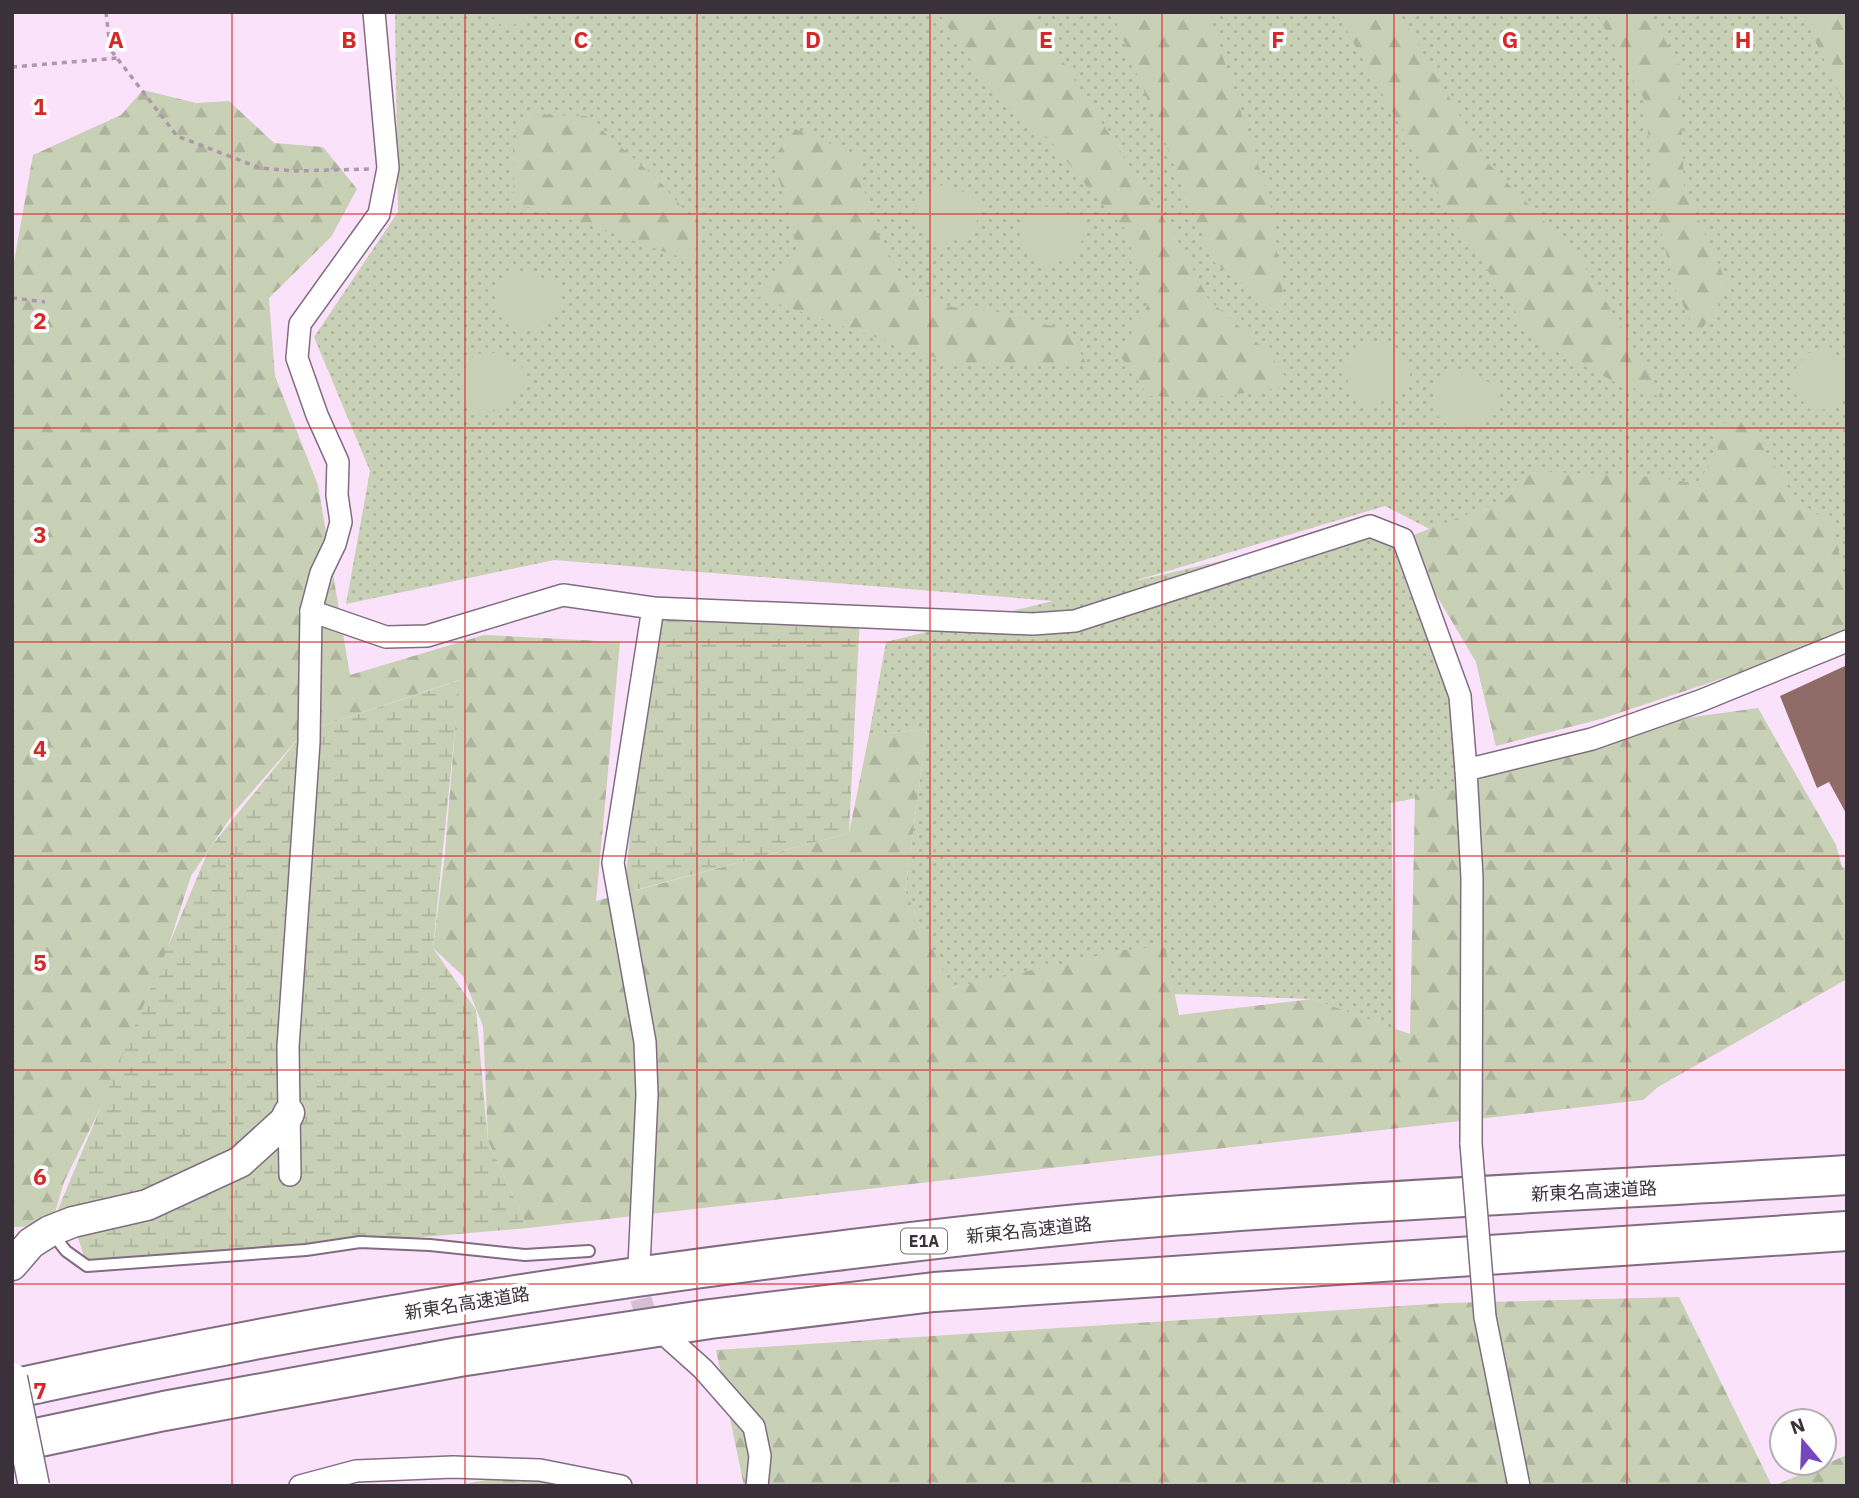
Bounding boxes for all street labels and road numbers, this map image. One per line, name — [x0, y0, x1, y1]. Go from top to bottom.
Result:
street label: 新東名高速道路 — [1530, 1176, 1658, 1206]
street label: 新東名高速道路 — [965, 1212, 1093, 1248]
road number: E1A — [901, 1228, 947, 1254]
street label: 新東名高速道路 — [403, 1282, 531, 1324]

